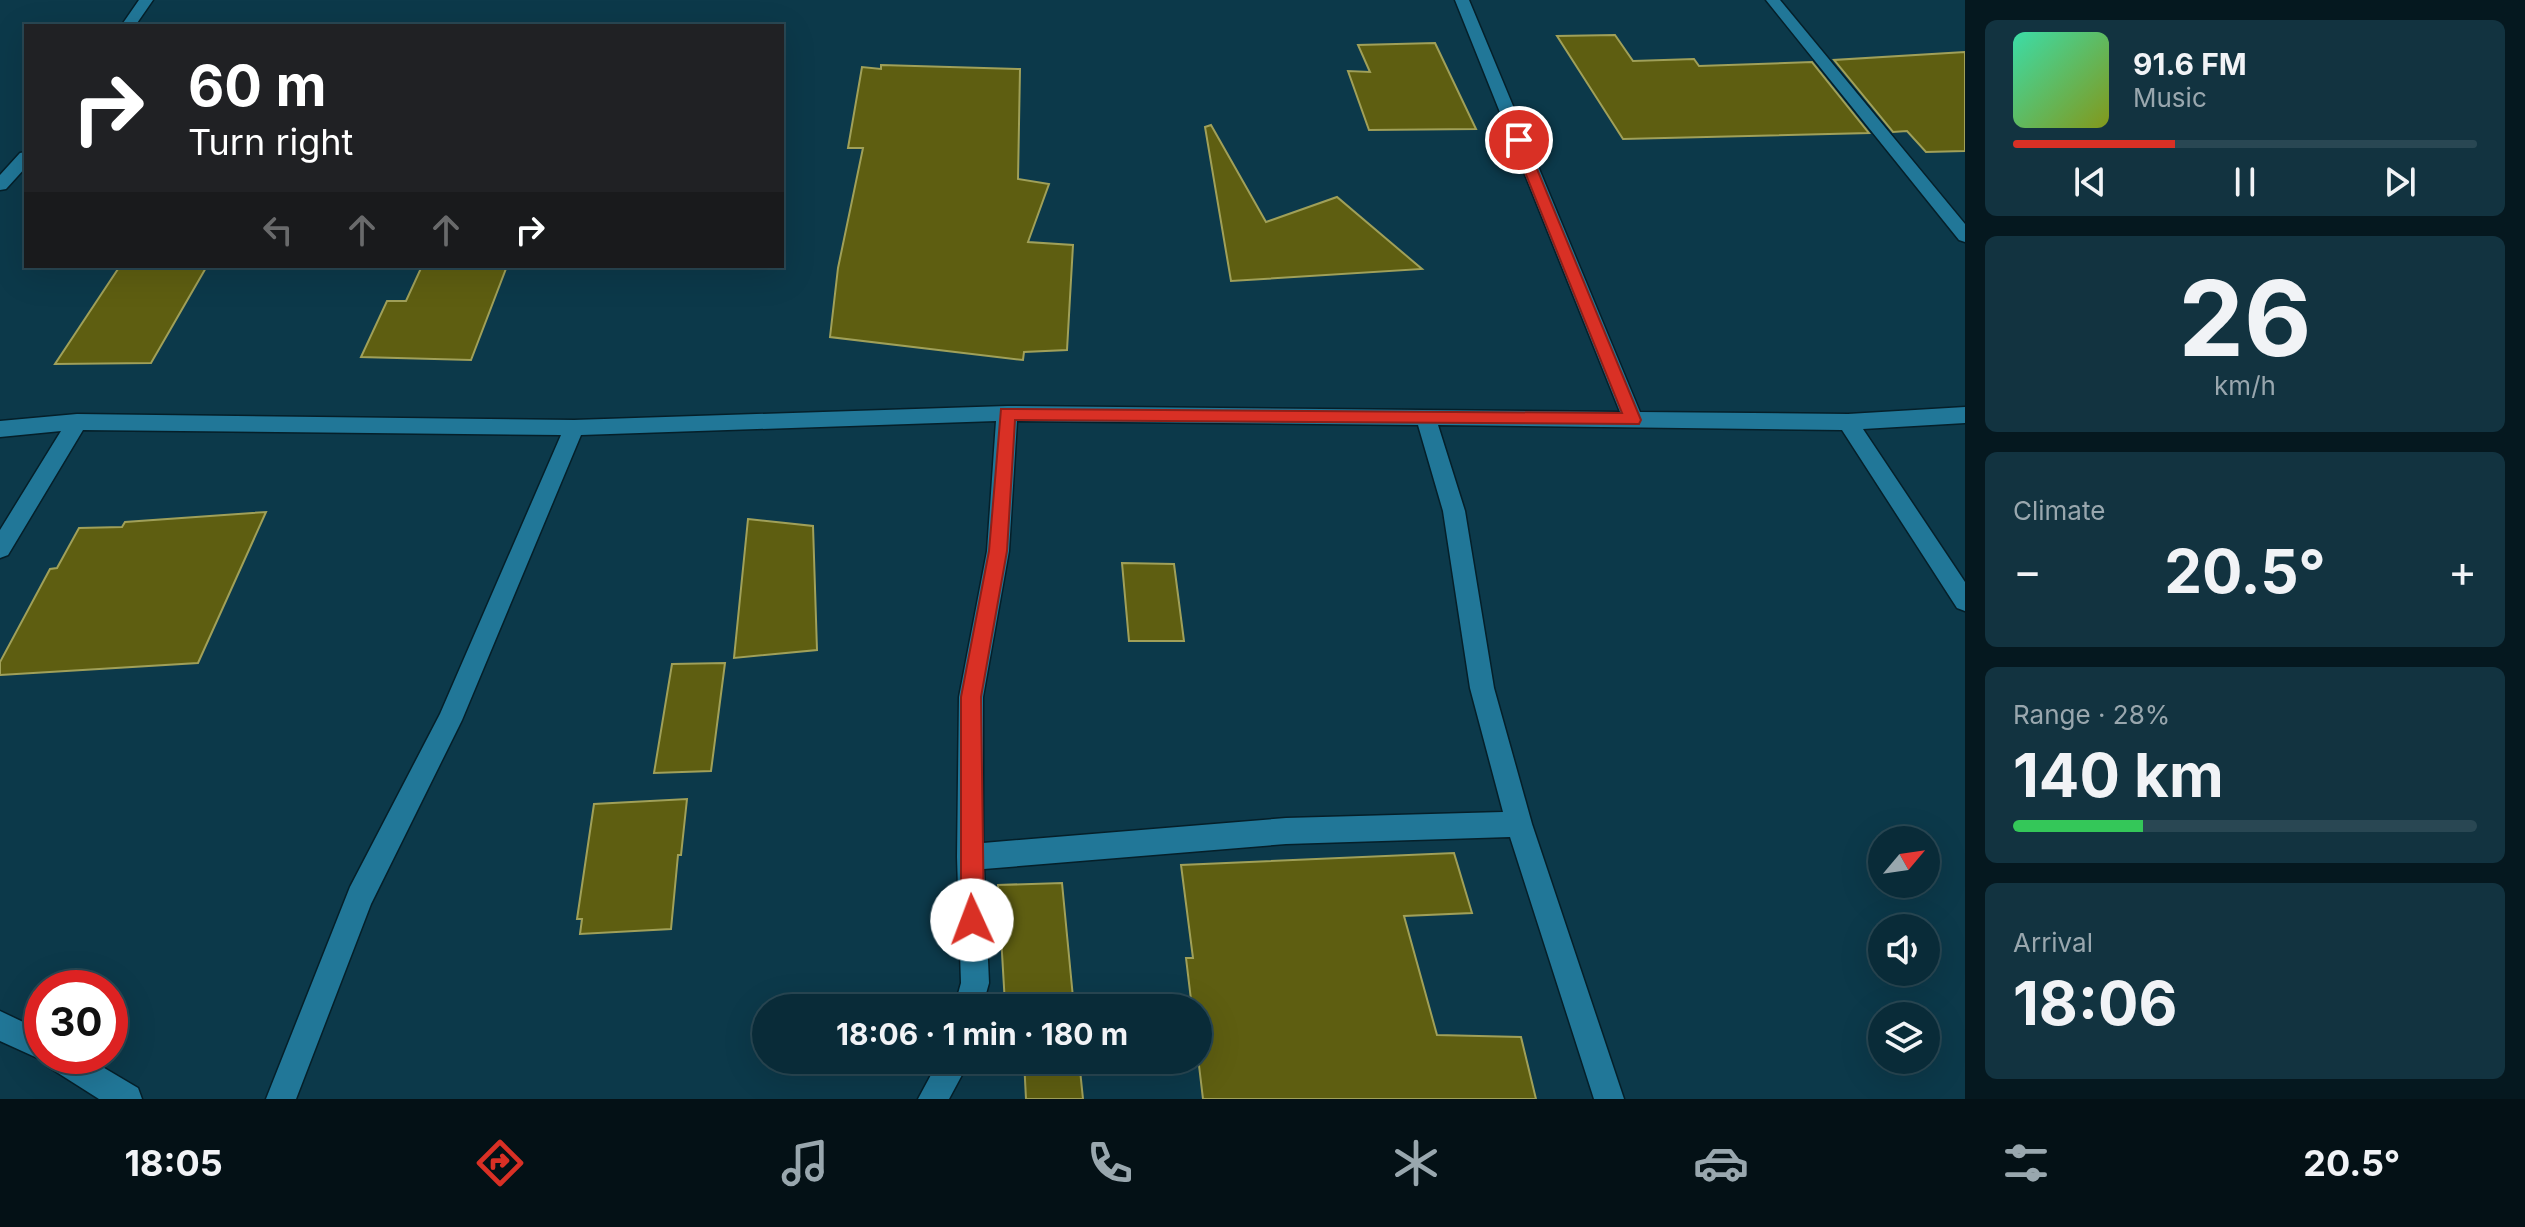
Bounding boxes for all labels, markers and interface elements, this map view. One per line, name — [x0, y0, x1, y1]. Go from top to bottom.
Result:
text: 91.6 FM — [2133, 46, 2247, 82]
text: 60 m — [188, 52, 327, 120]
icon: right — [56, 56, 160, 160]
text: Music — [2133, 82, 2207, 113]
pin — [1485, 106, 1553, 174]
icon: arrive — [1497, 118, 1541, 162]
text: Turn right — [188, 120, 353, 164]
icon: previous — [2068, 160, 2112, 204]
icon: pause — [2223, 160, 2267, 204]
icon: next — [2378, 160, 2422, 204]
icon: left — [256, 208, 300, 252]
icon: ahead — [340, 208, 384, 252]
icon: ahead — [424, 208, 468, 252]
icon: right — [508, 208, 552, 252]
text: 26 — [2178, 255, 2312, 381]
text: km/h — [2214, 370, 2276, 401]
text: Climate — [2013, 495, 2105, 526]
text: 20.5° — [2164, 535, 2326, 607]
text: − — [2013, 544, 2042, 598]
text: + — [2448, 544, 2477, 598]
text: Range · 28% — [2013, 699, 2170, 730]
text: 140 km — [2013, 739, 2224, 811]
north arrow — [1868, 826, 1940, 898]
map controls — [1868, 826, 1940, 1074]
position arrow — [930, 878, 1014, 962]
button: sound — [1868, 914, 1940, 986]
text: Arrival — [2013, 927, 2093, 958]
text: 18:06 — [2013, 967, 2177, 1039]
speed limit sign: 30 — [24, 970, 128, 1074]
button: layers — [1868, 1002, 1940, 1074]
text: 18:06 · 1 min · 180 m — [836, 1016, 1128, 1052]
icon: directions — [472, 1135, 528, 1191]
icon: music — [777, 1135, 833, 1191]
icon: phone — [1082, 1135, 1138, 1191]
icon: climate — [1388, 1135, 1444, 1191]
icon: car — [1693, 1135, 1749, 1191]
icon: filters — [1998, 1135, 2054, 1191]
text: 18:05 — [125, 1141, 223, 1185]
text: 20.5° — [2303, 1141, 2400, 1185]

